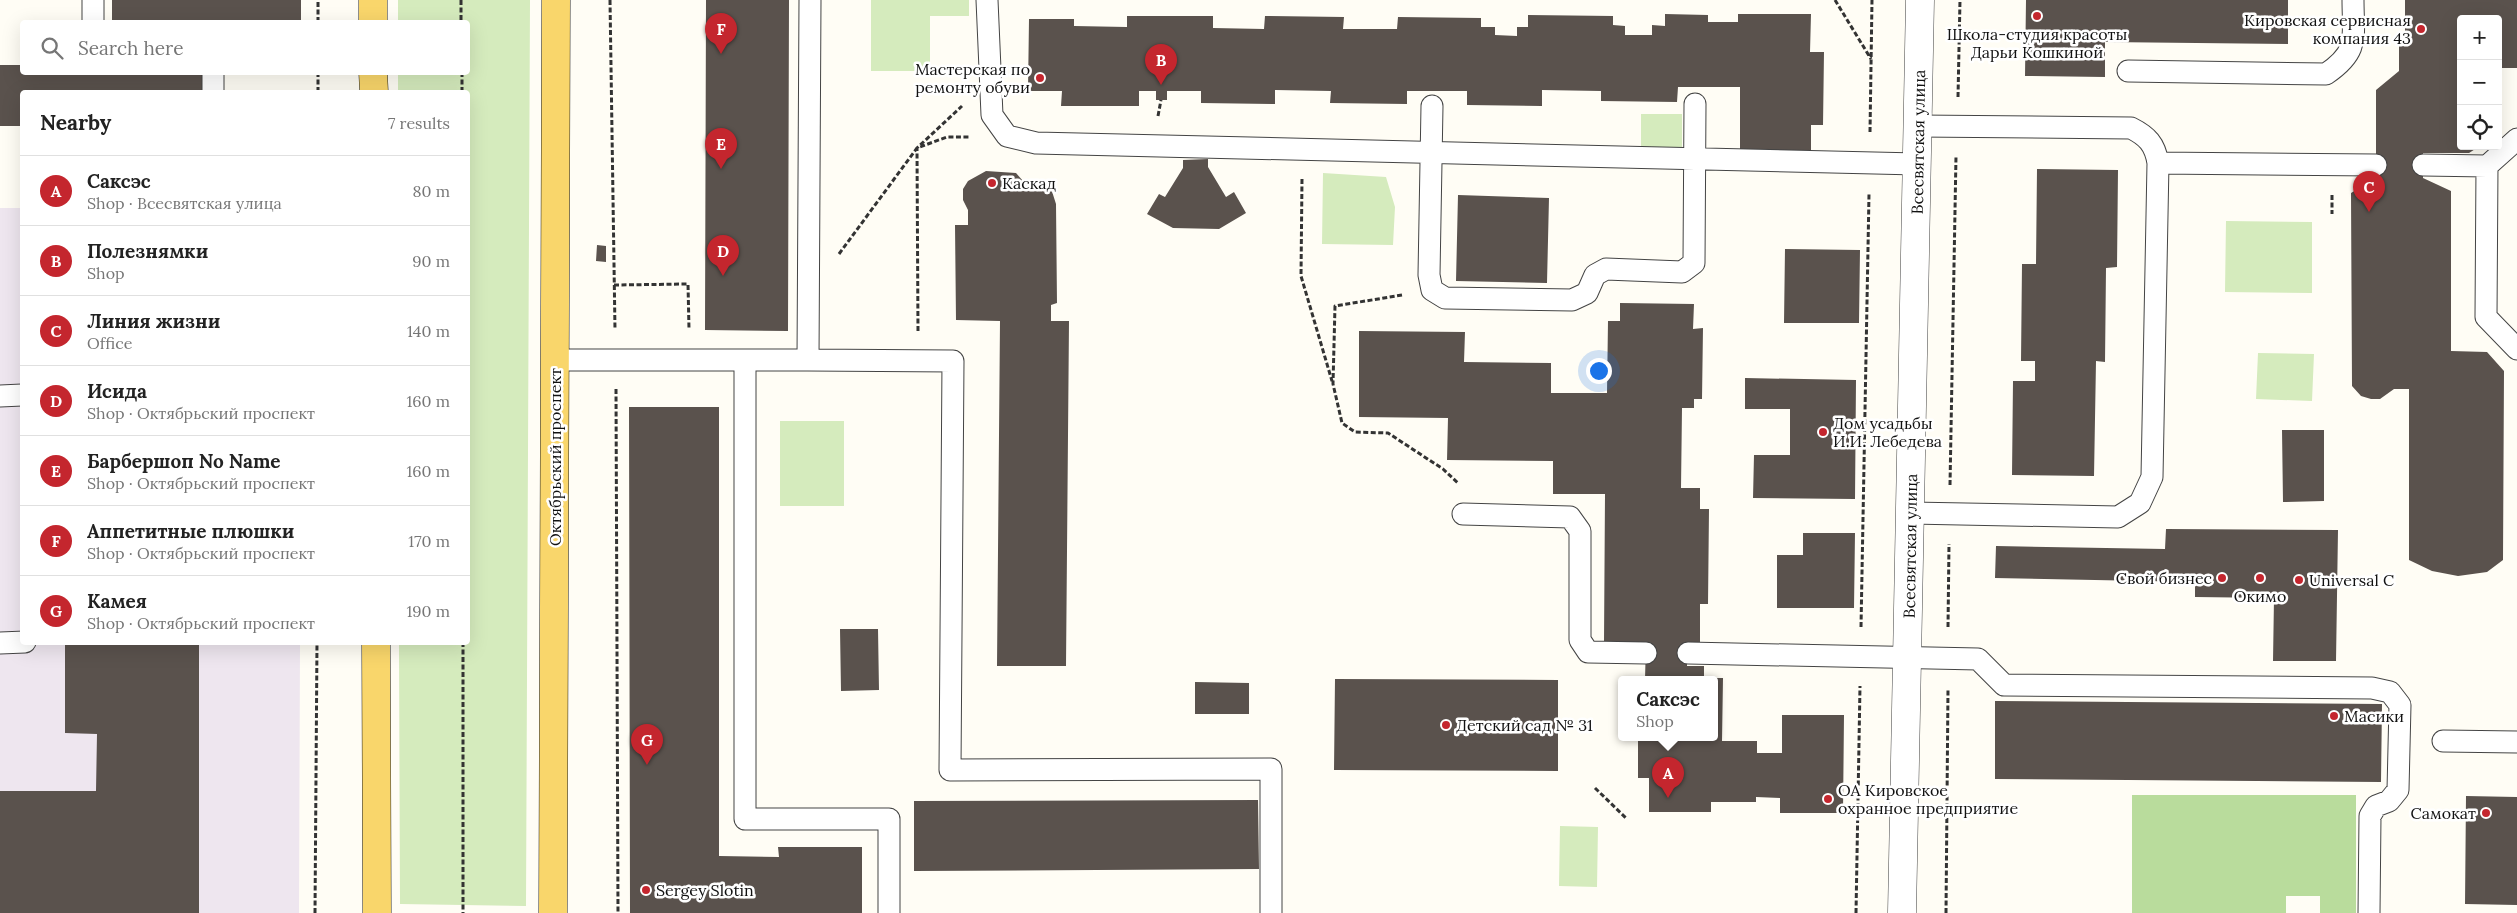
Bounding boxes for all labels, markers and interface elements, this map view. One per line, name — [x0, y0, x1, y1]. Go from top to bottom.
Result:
marker: Школа-студия красоты Дарьи Кошкиной — [2031, 10, 2043, 22]
place label: Кировская сервисная компания 43 — [2244, 10, 2411, 48]
pin: F — [705, 13, 737, 54]
map controls — [2457, 15, 2502, 150]
button: + — [2457, 15, 2502, 60]
search box — [20, 20, 470, 75]
marker: Кировская сервисная компания 43 — [2415, 23, 2427, 35]
place label: Школа-студия красоты Дарьи Кошкиной — [1947, 24, 2127, 62]
icon: search — [38, 34, 66, 62]
text: Search here — [78, 36, 184, 60]
pin: B — [1145, 44, 1177, 85]
place label: Мастерская по ремонту обуви — [915, 59, 1030, 97]
button: − — [2457, 60, 2502, 105]
street label: Всесвятская улица — [1907, 69, 1929, 215]
marker: Мастерская по ремонту обуви — [1034, 72, 1046, 84]
button: locate — [2457, 105, 2502, 150]
text: Nearby — [40, 109, 111, 136]
text: 7 results — [388, 113, 450, 133]
pin: E — [705, 128, 737, 169]
text: Саксэс — [87, 169, 151, 193]
pin: C — [2353, 171, 2385, 212]
place label: Каскад — [1002, 173, 1057, 193]
marker: Каскад — [986, 177, 998, 189]
text: A — [51, 181, 61, 201]
text: 80 m — [413, 181, 450, 201]
text: Shop · Всесвятская улица — [87, 193, 282, 213]
pin: D — [707, 235, 739, 276]
text: Полезнямки — [87, 239, 208, 263]
text: B — [51, 251, 61, 271]
text: 90 m — [412, 251, 450, 271]
text: Shop — [87, 263, 125, 283]
text: Линия жизни — [87, 309, 220, 333]
text: C — [50, 321, 62, 341]
text: 140 m — [407, 321, 450, 341]
text: Office — [87, 333, 132, 353]
your location — [1586, 358, 1612, 384]
street label: Октябрьский проспект — [545, 368, 565, 546]
text: Исида — [87, 379, 147, 403]
text: D — [50, 391, 62, 411]
text: 160 m — [406, 391, 450, 411]
text: Shop · Октябрьский проспект — [87, 403, 315, 423]
place label: Дом усадьбы И.И. Лебедева — [1833, 413, 1942, 451]
marker: Дом усадьбы И.И. Лебедева — [1817, 426, 1829, 438]
text: Барбершоп No Name — [87, 449, 281, 473]
text: E — [51, 461, 61, 481]
text: 160 m — [406, 461, 450, 481]
text: Shop · Октябрьский проспект — [87, 473, 315, 493]
street label: Всесвятская улица — [1899, 473, 1921, 619]
text: Аппетитные плюшки — [87, 519, 294, 543]
text: F — [51, 531, 61, 551]
text: 170 m — [408, 531, 450, 551]
text: Shop · Октябрьский проспект — [87, 543, 315, 563]
place label: Свой бизнес — [2116, 568, 2212, 588]
place label: Universal C — [2309, 570, 2394, 590]
marker: Свой бизнес — [2216, 572, 2228, 584]
marker: Окимо — [2254, 572, 2266, 584]
marker: Universal C — [2293, 574, 2305, 586]
place label: Окимо — [2234, 586, 2286, 606]
text: Камея — [87, 589, 147, 613]
text: G — [50, 601, 62, 621]
text: 190 m — [406, 601, 450, 621]
text: Shop · Октябрьский проспект — [87, 613, 315, 633]
popup — [1618, 676, 1718, 741]
text: Саксэс — [1636, 687, 1700, 711]
place label: Масики — [2344, 706, 2404, 726]
marker: Масики — [2328, 710, 2340, 722]
text: Shop — [1636, 711, 1674, 731]
place label: Детский сад № 31 — [1456, 715, 1593, 735]
marker: Детский сад № 31 — [1440, 719, 1452, 731]
pin: G — [631, 724, 663, 765]
pin: A — [1652, 757, 1684, 798]
place label: ОА Кировское охранное предприятие — [1838, 780, 2018, 818]
marker: ОА Кировское охранное предприятие — [1822, 793, 1834, 805]
place label: Самокат — [2411, 803, 2476, 823]
marker: Самокат — [2480, 807, 2492, 819]
place label: Sergey Slotin — [656, 880, 754, 900]
marker: Sergey Slotin — [640, 884, 652, 896]

